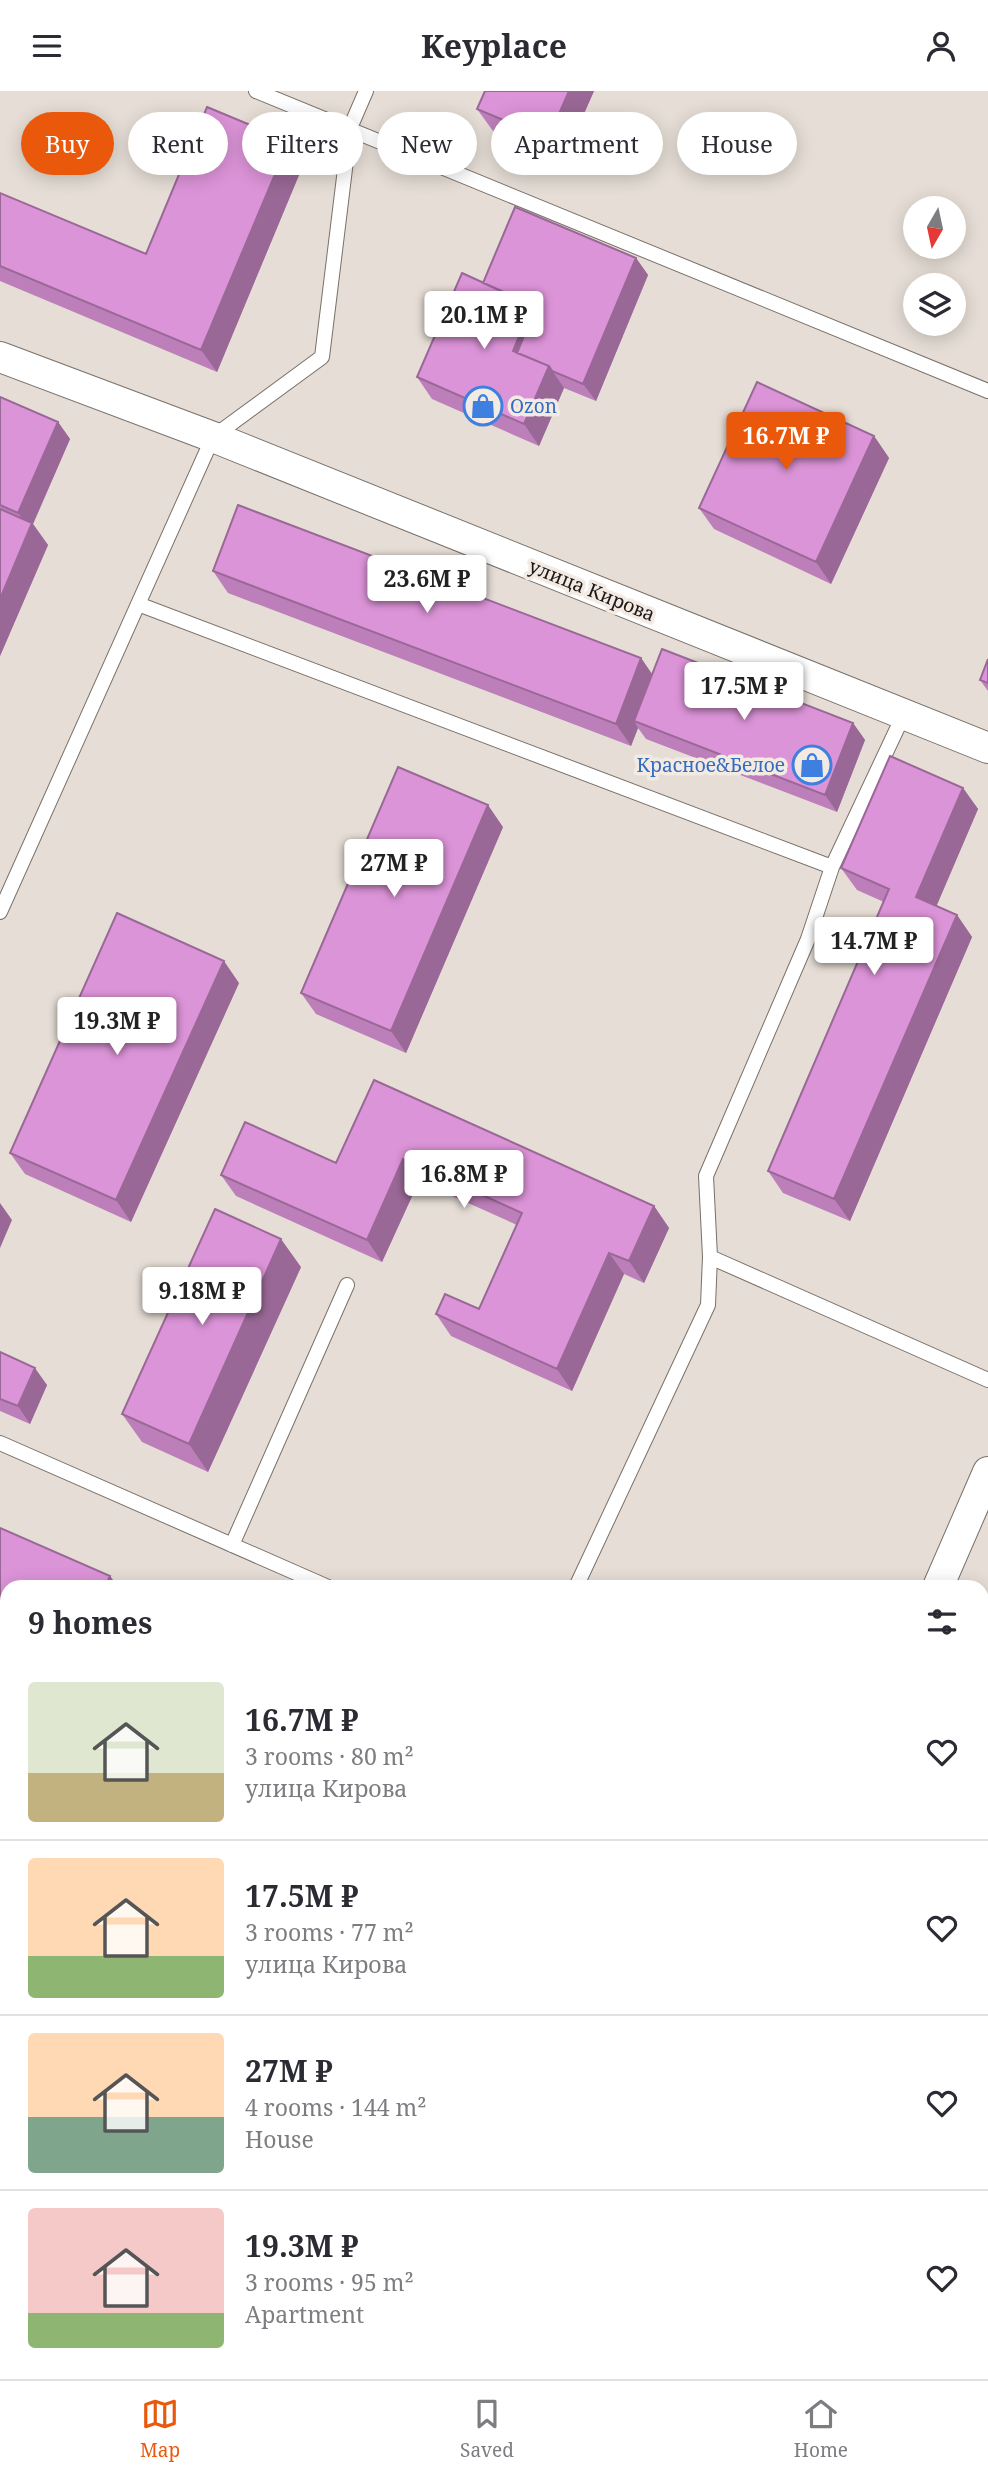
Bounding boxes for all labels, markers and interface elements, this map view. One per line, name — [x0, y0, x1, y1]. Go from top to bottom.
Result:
text: Keyplace — [421, 24, 567, 67]
icon: menu — [28, 27, 66, 65]
icon: person — [922, 27, 960, 65]
chip: Buy — [21, 112, 114, 175]
chip: Rent — [128, 112, 228, 175]
chip: Filters — [242, 112, 363, 175]
chip: New — [377, 112, 477, 175]
chip: Apartment — [491, 112, 663, 175]
chip: House — [677, 112, 797, 175]
north arrow — [903, 196, 966, 259]
map controls — [903, 196, 966, 336]
button: layers — [903, 273, 966, 336]
pin: 20.1M ₽ — [419, 292, 549, 351]
text: 20.1M ₽ — [440, 298, 528, 330]
shop icon: Ozon — [462, 385, 504, 427]
place label: Ozon — [510, 393, 557, 419]
pin: 16.7M ₽ — [721, 413, 851, 472]
text: 16.7M ₽ — [742, 419, 830, 451]
street label: улица Кирова — [525, 553, 659, 627]
pin: 23.6M ₽ — [362, 555, 492, 615]
text: 23.6M ₽ — [383, 562, 471, 594]
pin: 17.5M ₽ — [679, 663, 809, 722]
text: 17.5M ₽ — [700, 669, 788, 701]
shop icon: Красное&Белое — [791, 744, 833, 786]
place label: Красное&Белое — [636, 752, 785, 778]
pin: 27M ₽ — [345, 839, 443, 899]
text: 27M ₽ — [360, 846, 428, 878]
pin: 14.7M ₽ — [809, 917, 939, 977]
text: 14.7M ₽ — [830, 924, 918, 956]
pin: 19.3M ₽ — [52, 997, 182, 1057]
text: 19.3M ₽ — [73, 1004, 161, 1036]
pin: 16.8M ₽ — [399, 1151, 529, 1210]
text: 16.8M ₽ — [420, 1157, 508, 1189]
pin: 9.18M ₽ — [137, 1267, 267, 1327]
text: 9.18M ₽ — [158, 1274, 246, 1306]
text: 9 homes — [28, 1602, 152, 1643]
icon: filters — [923, 1603, 961, 1641]
text: 16.7M ₽ — [245, 1699, 359, 1740]
icon: home — [84, 1710, 168, 1794]
icon: heart — [923, 1733, 961, 1771]
text: 3 rooms · 80 m² — [245, 1740, 414, 1772]
text: улица Кирова — [245, 1772, 407, 1804]
text: 17.5M ₽ — [245, 1875, 359, 1916]
icon: home — [84, 1886, 168, 1970]
icon: heart — [923, 1909, 961, 1947]
text: 3 rooms · 77 m² — [245, 1916, 414, 1948]
text: улица Кирова — [245, 1948, 407, 1980]
text: 27M ₽ — [245, 2050, 333, 2091]
icon: home — [84, 2061, 168, 2145]
icon: heart — [923, 2084, 961, 2122]
text: 4 rooms · 144 m² — [245, 2091, 427, 2123]
text: House — [245, 2123, 314, 2155]
text: 19.3M ₽ — [245, 2225, 359, 2266]
icon: home — [84, 2236, 168, 2320]
icon: heart — [923, 2259, 961, 2297]
text: 3 rooms · 95 m² — [245, 2266, 414, 2298]
text: Apartment — [245, 2298, 364, 2330]
tab: Map — [140, 2395, 180, 2463]
tab: Saved — [460, 2395, 514, 2463]
tab: Home — [794, 2395, 848, 2463]

